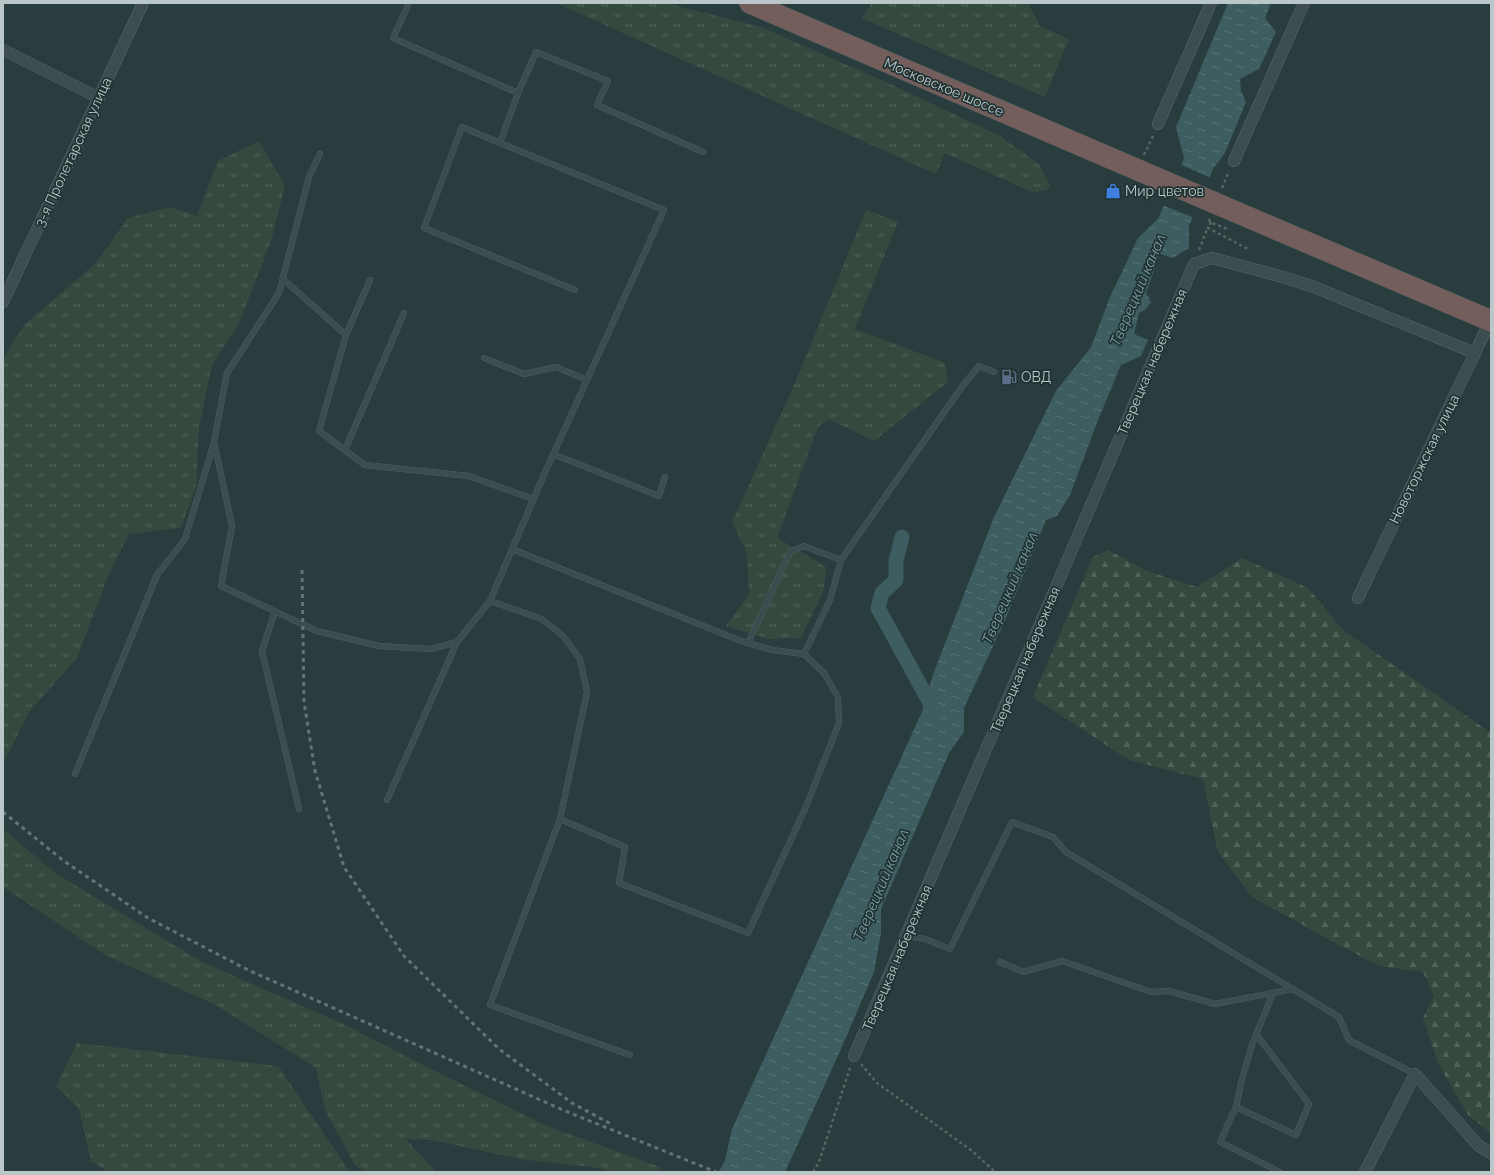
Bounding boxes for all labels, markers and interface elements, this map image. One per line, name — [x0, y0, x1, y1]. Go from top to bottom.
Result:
street label: Московское шоссе — [882, 55, 1006, 119]
street label: 3-я Пролетарская улица — [31, 75, 115, 229]
shop icon: Мир цветов — [1104, 182, 1122, 200]
place label: Мир цветов — [1125, 183, 1204, 199]
water label: Тверецкий канал — [1106, 231, 1170, 349]
street label: Тверецкая набережная — [1114, 287, 1190, 437]
fuel station icon: ОВД — [1000, 368, 1018, 386]
place label: ОВД — [1021, 369, 1051, 385]
street label: Новоторжская улица — [1386, 392, 1462, 526]
water label: Тверецкий канал — [978, 529, 1042, 647]
street label: Тверецкая набережная — [987, 585, 1063, 735]
water label: Тверецкий канал — [849, 826, 913, 944]
street label: Тверецкая набережная — [859, 883, 935, 1033]

